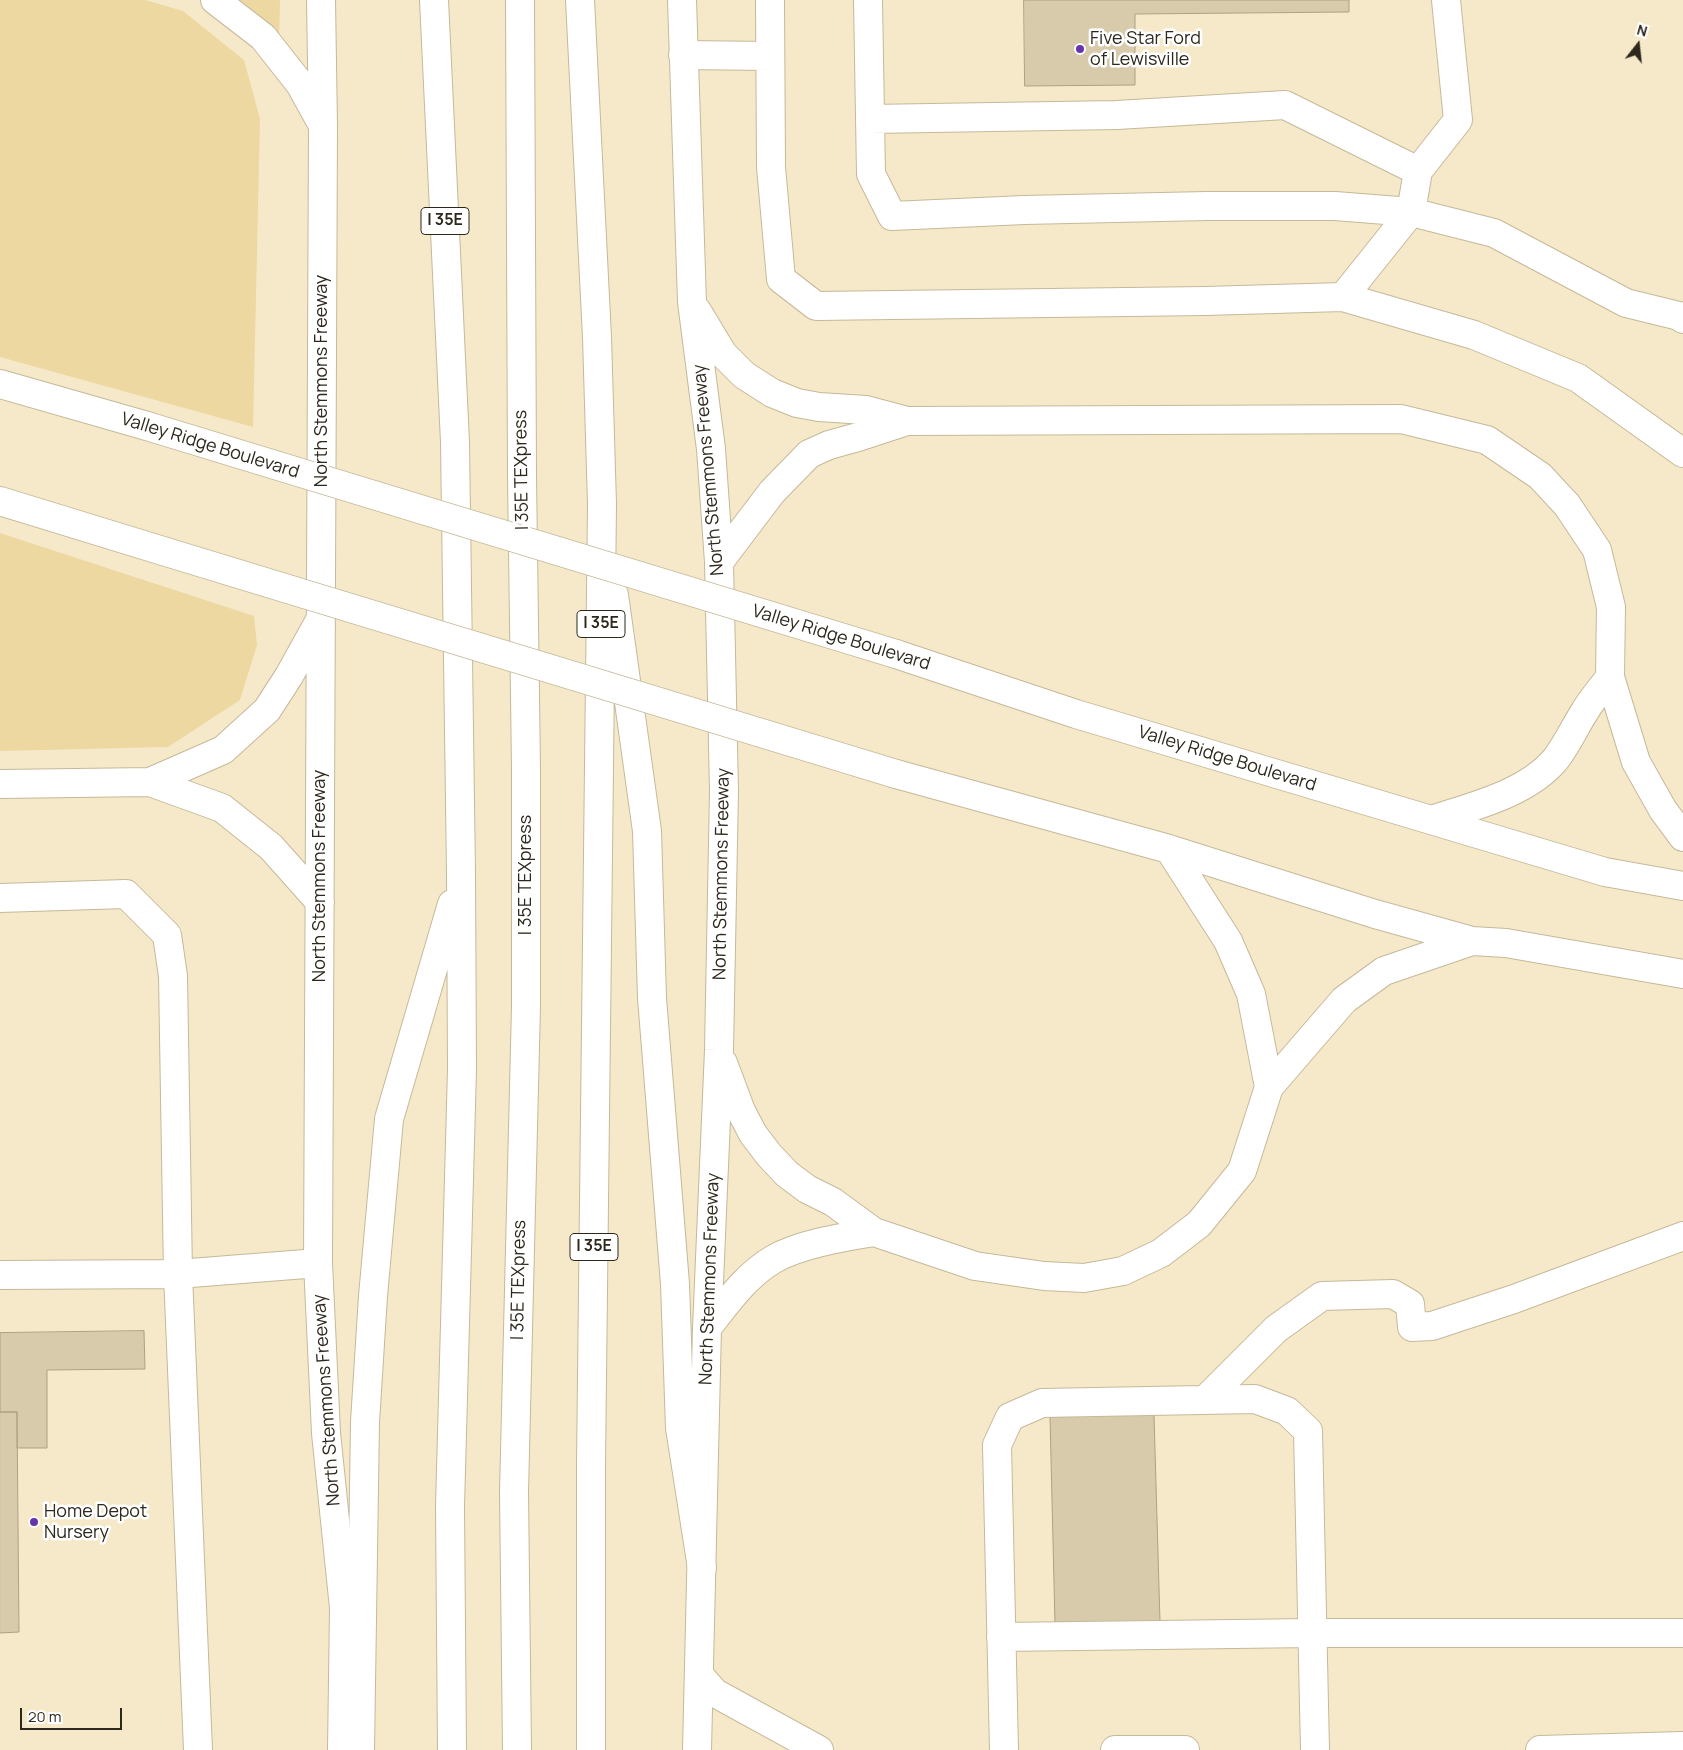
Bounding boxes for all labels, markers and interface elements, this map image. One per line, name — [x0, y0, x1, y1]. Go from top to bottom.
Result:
north arrow — [1613, 20, 1663, 70]
text: N — [1635, 20, 1650, 41]
place label: Five Star Ford of Lewisville — [1090, 28, 1201, 70]
marker: Five Star Ford of Lewisville — [1074, 43, 1086, 55]
road number: I 35E — [421, 208, 469, 235]
street label: North Stemmons Freeway — [311, 275, 333, 487]
street label: North Stemmons Freeway — [689, 363, 729, 577]
street label: Valley Ridge Boulevard — [118, 409, 302, 483]
street label: I 35E TEXpress — [510, 410, 534, 530]
street label: Valley Ridge Boulevard — [749, 601, 933, 675]
road number: I 35E — [577, 610, 625, 638]
street label: Valley Ridge Boulevard — [1135, 722, 1319, 796]
street label: North Stemmons Freeway — [709, 768, 735, 980]
street label: North Stemmons Freeway — [309, 770, 331, 982]
street label: I 35E TEXpress — [515, 815, 537, 935]
street label: North Stemmons Freeway — [696, 1173, 724, 1385]
street label: I 35E TEXpress — [507, 1220, 531, 1340]
road number: I 35E — [570, 1234, 618, 1260]
street label: North Stemmons Freeway — [309, 1293, 345, 1507]
place label: Home Depot Nursery — [44, 1501, 147, 1544]
marker: Home Depot Nursery — [28, 1516, 40, 1528]
scale bar — [22, 1698, 125, 1730]
text: 20 m — [28, 1706, 61, 1727]

